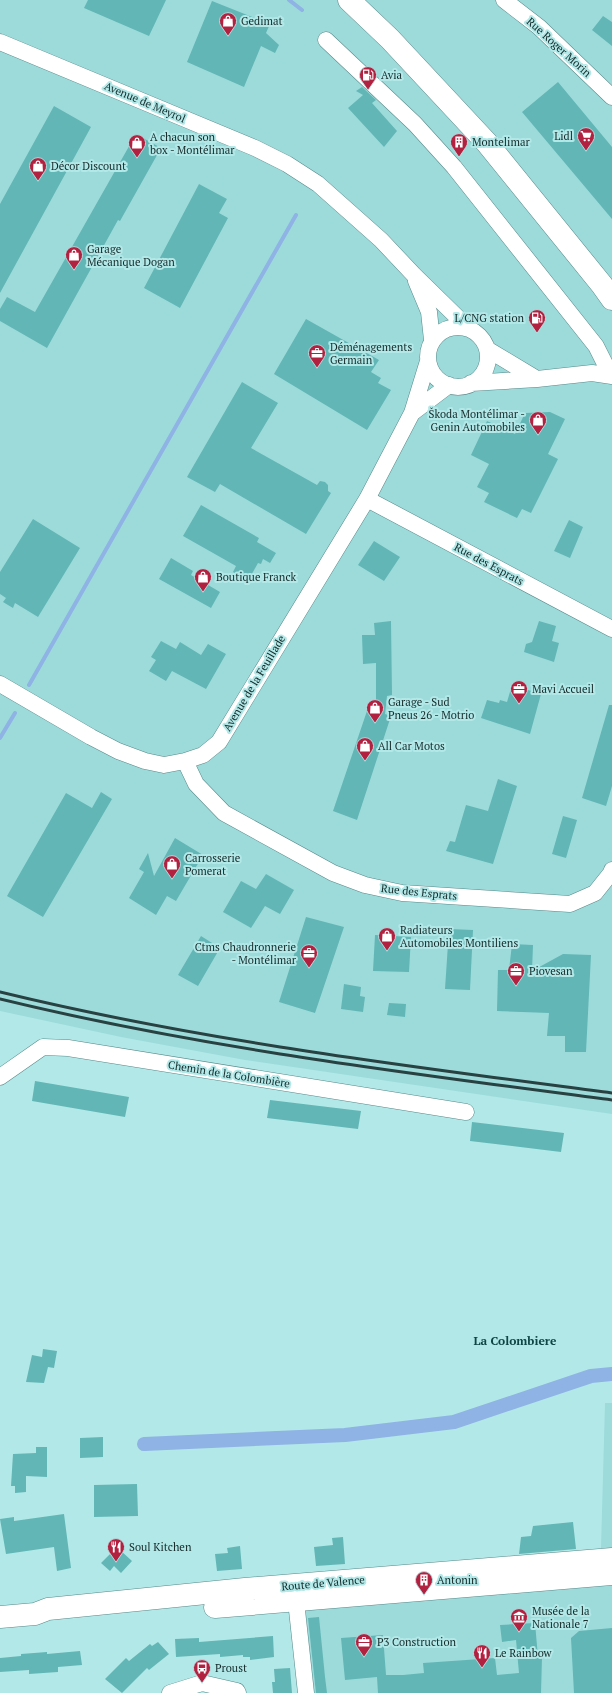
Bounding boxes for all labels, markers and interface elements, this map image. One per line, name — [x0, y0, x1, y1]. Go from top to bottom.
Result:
shop icon: Gedimat — [218, 11, 238, 36]
place label: Gedimat — [241, 14, 283, 28]
street label: Rue Roger Morin — [524, 14, 595, 80]
fuel station icon: Avia — [358, 65, 378, 90]
place label: Avia — [381, 68, 403, 82]
street label: Avenue de Meyrol — [102, 79, 188, 125]
supermarket icon: Lidl — [576, 126, 596, 151]
place label: Lidl — [554, 129, 573, 143]
place label: A chacun son box - Montélimar — [150, 130, 235, 157]
building icon: Montelimar — [449, 132, 469, 157]
shop icon: A chacun son box - Montélimar — [127, 133, 147, 158]
place label: Montelimar — [472, 135, 530, 149]
shop icon: Décor Discount — [28, 156, 48, 181]
place label: Décor Discount — [51, 159, 126, 173]
place label: Garage Mécanique Dogan — [87, 242, 175, 269]
shop icon: Garage Mécanique Dogan — [64, 245, 84, 270]
fuel station icon: L/CNG station — [527, 308, 547, 333]
place label: L/CNG station — [454, 311, 524, 325]
place label: Déménagements Germain — [330, 340, 412, 367]
office icon: Déménagements Germain — [307, 343, 327, 368]
place label: Škoda Montélimar - Genin Automobiles — [429, 407, 525, 434]
shop icon: Škoda Montélimar - Genin Automobiles — [528, 410, 548, 435]
street label: Rue des Esprats — [452, 540, 526, 588]
shop icon: Boutique Franck — [193, 567, 213, 592]
place label: Boutique Franck — [216, 570, 297, 584]
street label: Avenue de la Feuillade — [220, 632, 288, 734]
office icon: Mavi Accueil — [509, 679, 529, 704]
place label: Mavi Accueil — [532, 682, 594, 696]
place label: Garage - Sud Pneus 26 - Motrio — [388, 695, 474, 722]
shop icon: Garage - Sud Pneus 26 - Motrio — [365, 698, 385, 723]
shop icon: All Car Motos — [355, 736, 375, 761]
place label: All Car Motos — [378, 739, 445, 753]
place label: Carrosserie Pomerat — [185, 851, 241, 878]
shop icon: Carrosserie Pomerat — [162, 854, 182, 879]
street label: Rue des Esprats — [380, 881, 458, 903]
place label: Radiateurs Automobiles Montiliens — [400, 923, 518, 950]
shop icon: Radiateurs Automobiles Montiliens — [377, 926, 397, 951]
place label: Ctms Chaudronnerie - Montélimar — [195, 940, 297, 967]
office icon: Ctms Chaudronnerie - Montélimar — [299, 943, 319, 968]
office icon: Piovesan — [506, 961, 526, 986]
place label: Piovesan — [529, 964, 573, 978]
street label: Chemin de la Colombière — [167, 1057, 291, 1091]
district label: La Colombiere — [474, 1333, 557, 1348]
restaurant icon: Soul Kitchen — [106, 1537, 126, 1562]
place label: Soul Kitchen — [129, 1540, 192, 1554]
building icon: Antonin — [414, 1570, 434, 1595]
street label: Route de Valence — [281, 1572, 366, 1594]
place label: Antonin — [437, 1573, 478, 1587]
place label: Musée de la Nationale 7 — [532, 1604, 590, 1631]
museum icon: Musée de la Nationale 7 — [509, 1607, 529, 1632]
office icon: P3 Construction — [354, 1632, 374, 1657]
place label: P3 Construction — [377, 1635, 457, 1649]
restaurant icon: Le Rainbow — [472, 1643, 492, 1668]
place label: Le Rainbow — [495, 1646, 553, 1660]
bus stop icon: Proust — [192, 1658, 212, 1683]
place label: Proust — [215, 1661, 247, 1675]

